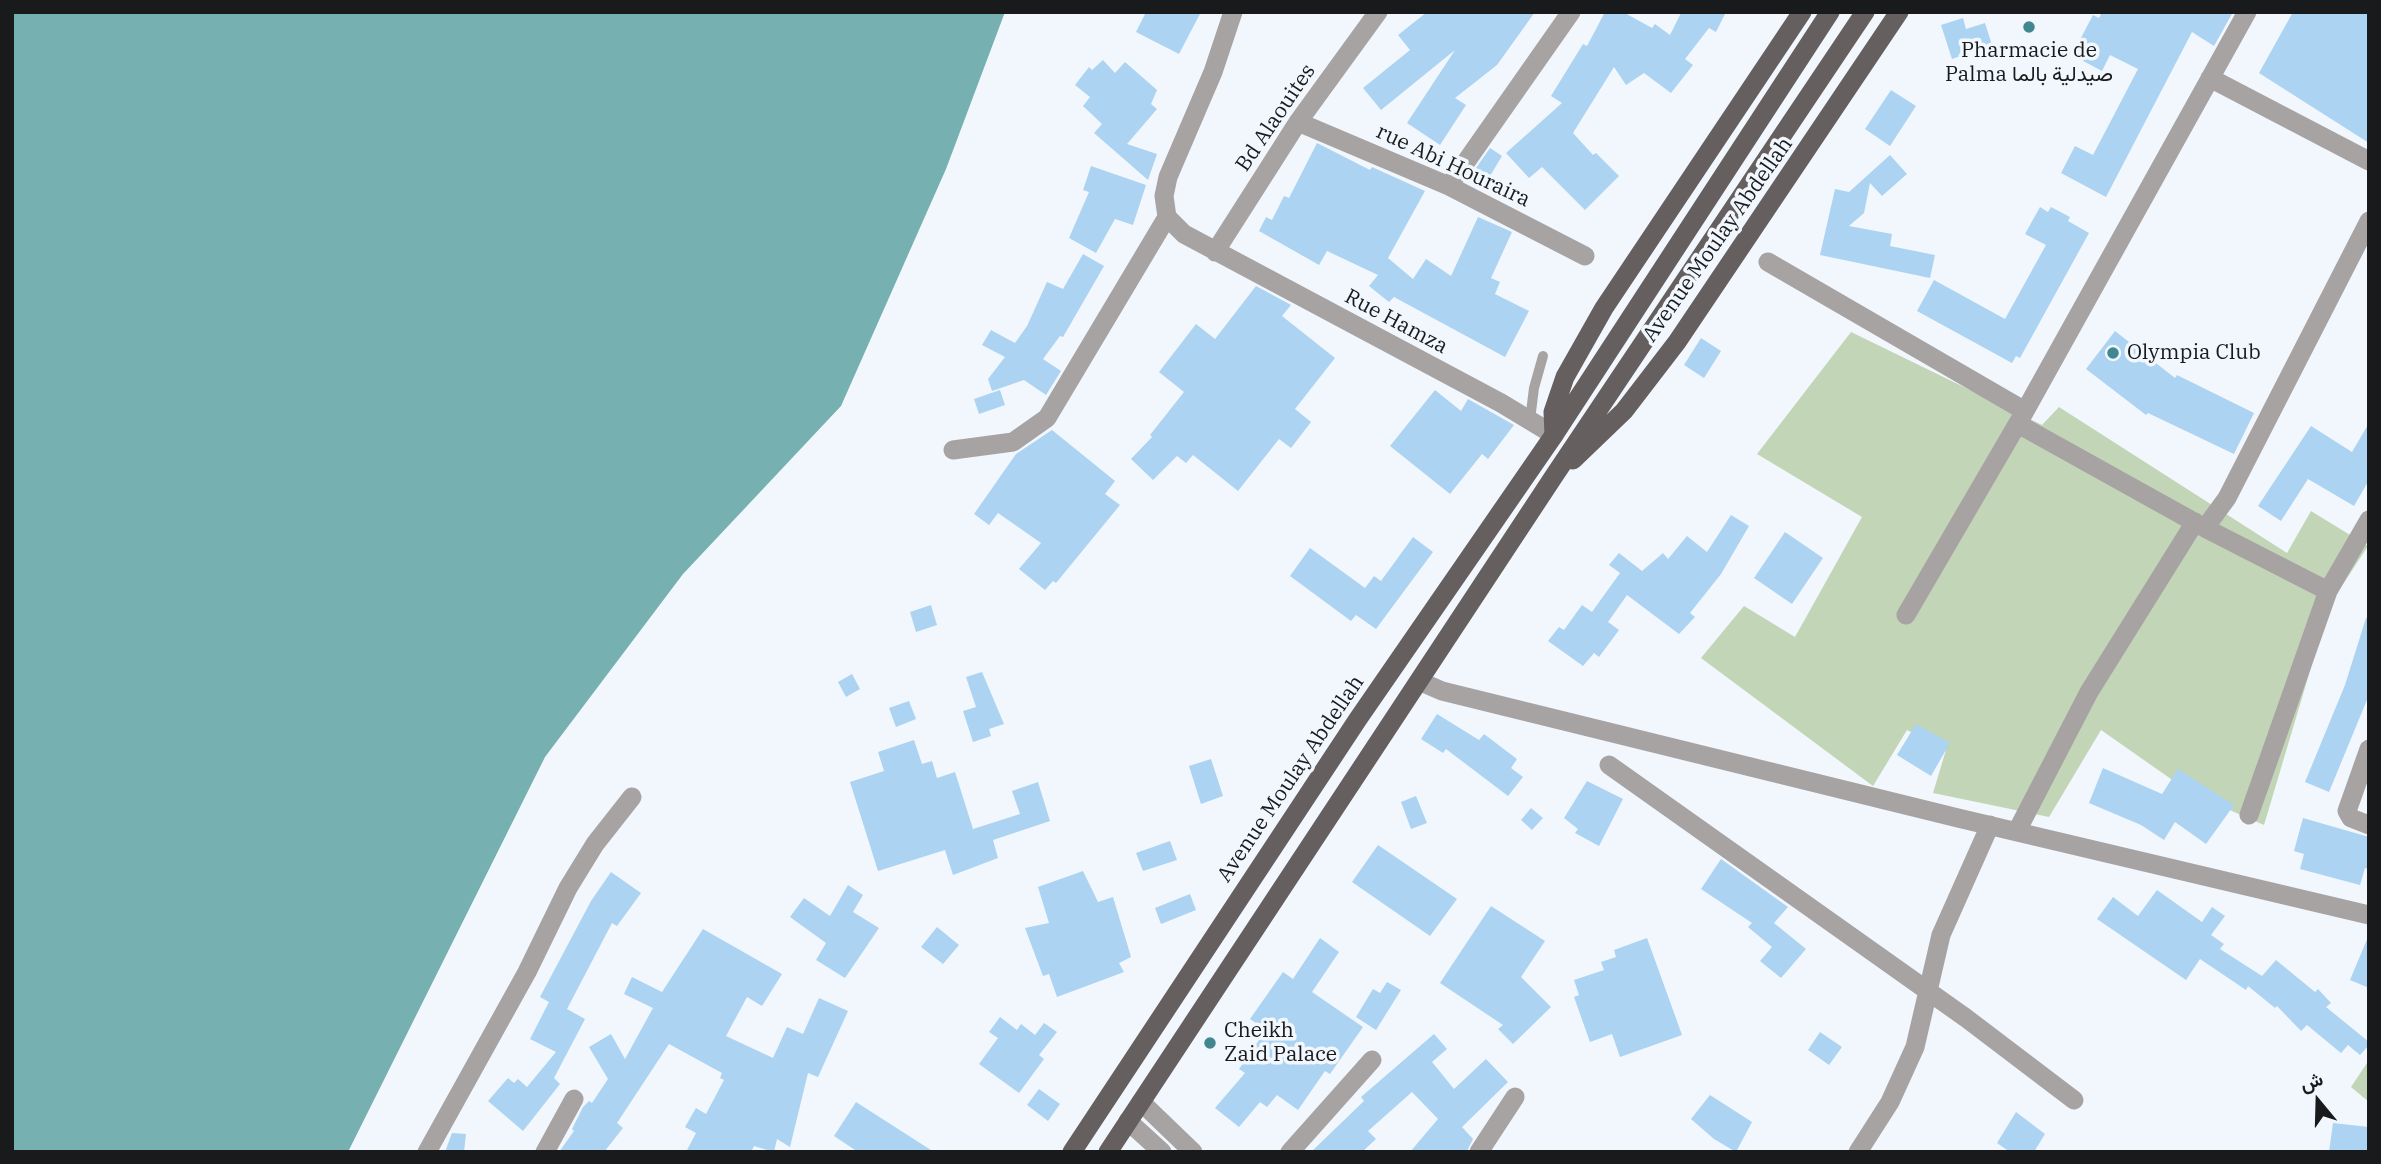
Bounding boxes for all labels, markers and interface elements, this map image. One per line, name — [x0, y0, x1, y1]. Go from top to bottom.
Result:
marker: Pharmacie de Palma صيدلية بالما — [2021, 19, 2037, 35]
place label: Pharmacie de Palma صيدلية بالما — [1945, 38, 2113, 88]
street label: Bd Alaouites — [1231, 60, 1321, 176]
street label: rue Abi Houraira — [1372, 119, 1534, 213]
street label: Avenue Moulay Abdellah — [1638, 133, 1798, 347]
street label: Rue Hamza — [1340, 284, 1452, 360]
place label: Olympia Club — [2127, 340, 2261, 366]
marker: Olympia Club — [2105, 345, 2121, 361]
street label: Avenue Moulay Abdellah — [1212, 671, 1370, 887]
place label: Cheikh Zaid Palace — [1224, 1018, 1337, 1068]
marker: Cheikh Zaid Palace — [1202, 1035, 1218, 1051]
north arrow — [2283, 1066, 2353, 1136]
text: ش — [2296, 1066, 2326, 1096]

